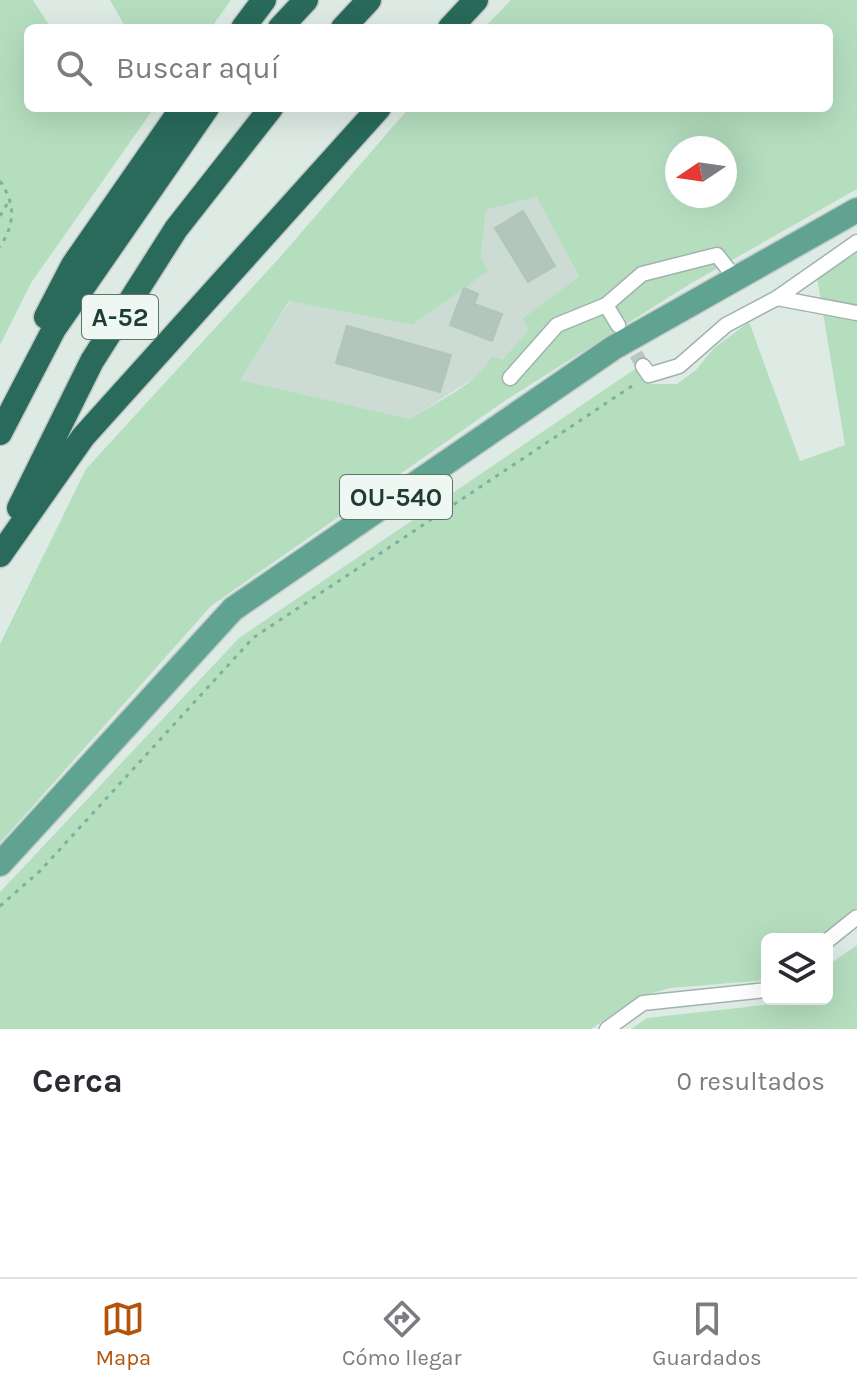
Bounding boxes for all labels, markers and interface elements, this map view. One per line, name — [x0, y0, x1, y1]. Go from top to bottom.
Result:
search box — [24, 24, 833, 112]
icon: search — [52, 46, 96, 90]
text: Buscar aquí — [116, 50, 280, 86]
north arrow — [665, 136, 737, 208]
road number: A-52 — [82, 295, 158, 339]
road number: OU-540 — [340, 475, 452, 519]
map controls — [761, 933, 833, 1005]
button: layers — [761, 933, 833, 1005]
text: Cerca — [32, 1061, 123, 1101]
text: 0 resultados — [677, 1066, 825, 1097]
tab: Mapa — [95, 1297, 151, 1371]
tab: Cómo llegar — [342, 1297, 461, 1371]
tab: Guardados — [652, 1297, 762, 1371]

